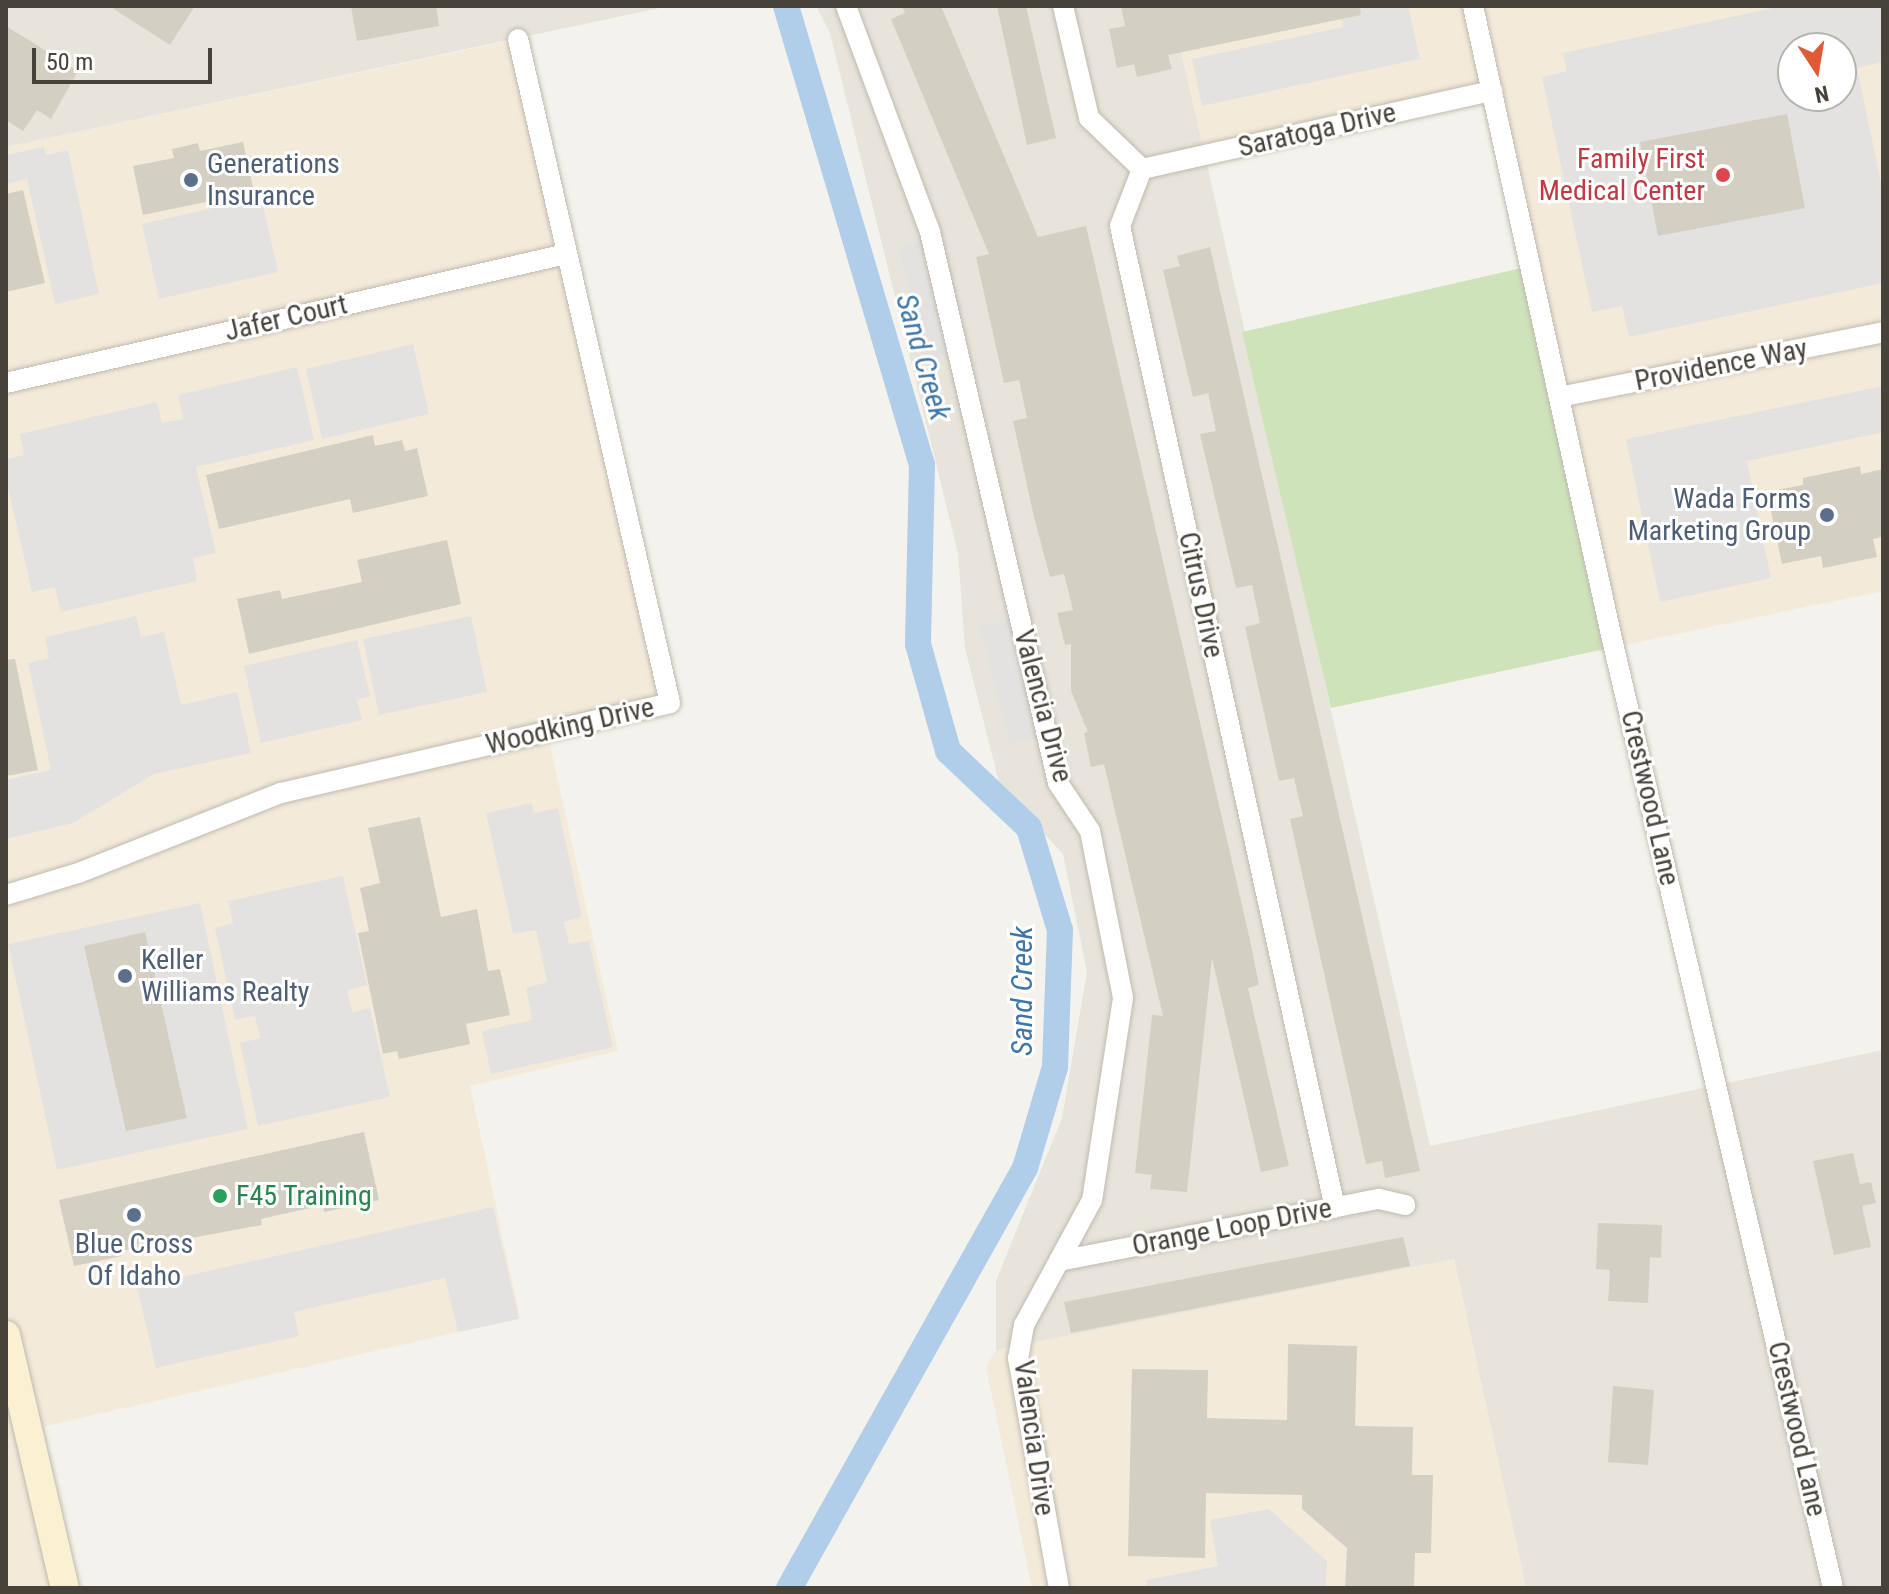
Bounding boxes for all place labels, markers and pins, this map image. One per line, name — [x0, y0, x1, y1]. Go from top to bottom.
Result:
place label: Family First Medical Center — [1539, 142, 1705, 208]
place label: Generations Insurance — [207, 147, 340, 213]
marker: Family First Medical Center — [1712, 164, 1734, 186]
marker: Generations Insurance — [182, 171, 200, 189]
place label: Wada Forms Marketing Group — [1628, 482, 1811, 548]
marker: Wada Forms Marketing Group — [1818, 506, 1836, 524]
place label: Keller Williams Realty — [141, 943, 309, 1009]
marker: Keller Williams Realty — [116, 967, 134, 985]
place label: F45 Training — [236, 1179, 372, 1213]
marker: F45 Training — [211, 1187, 229, 1205]
marker: Blue Cross Of Idaho — [125, 1206, 143, 1224]
place label: Blue Cross Of Idaho — [75, 1227, 193, 1293]

